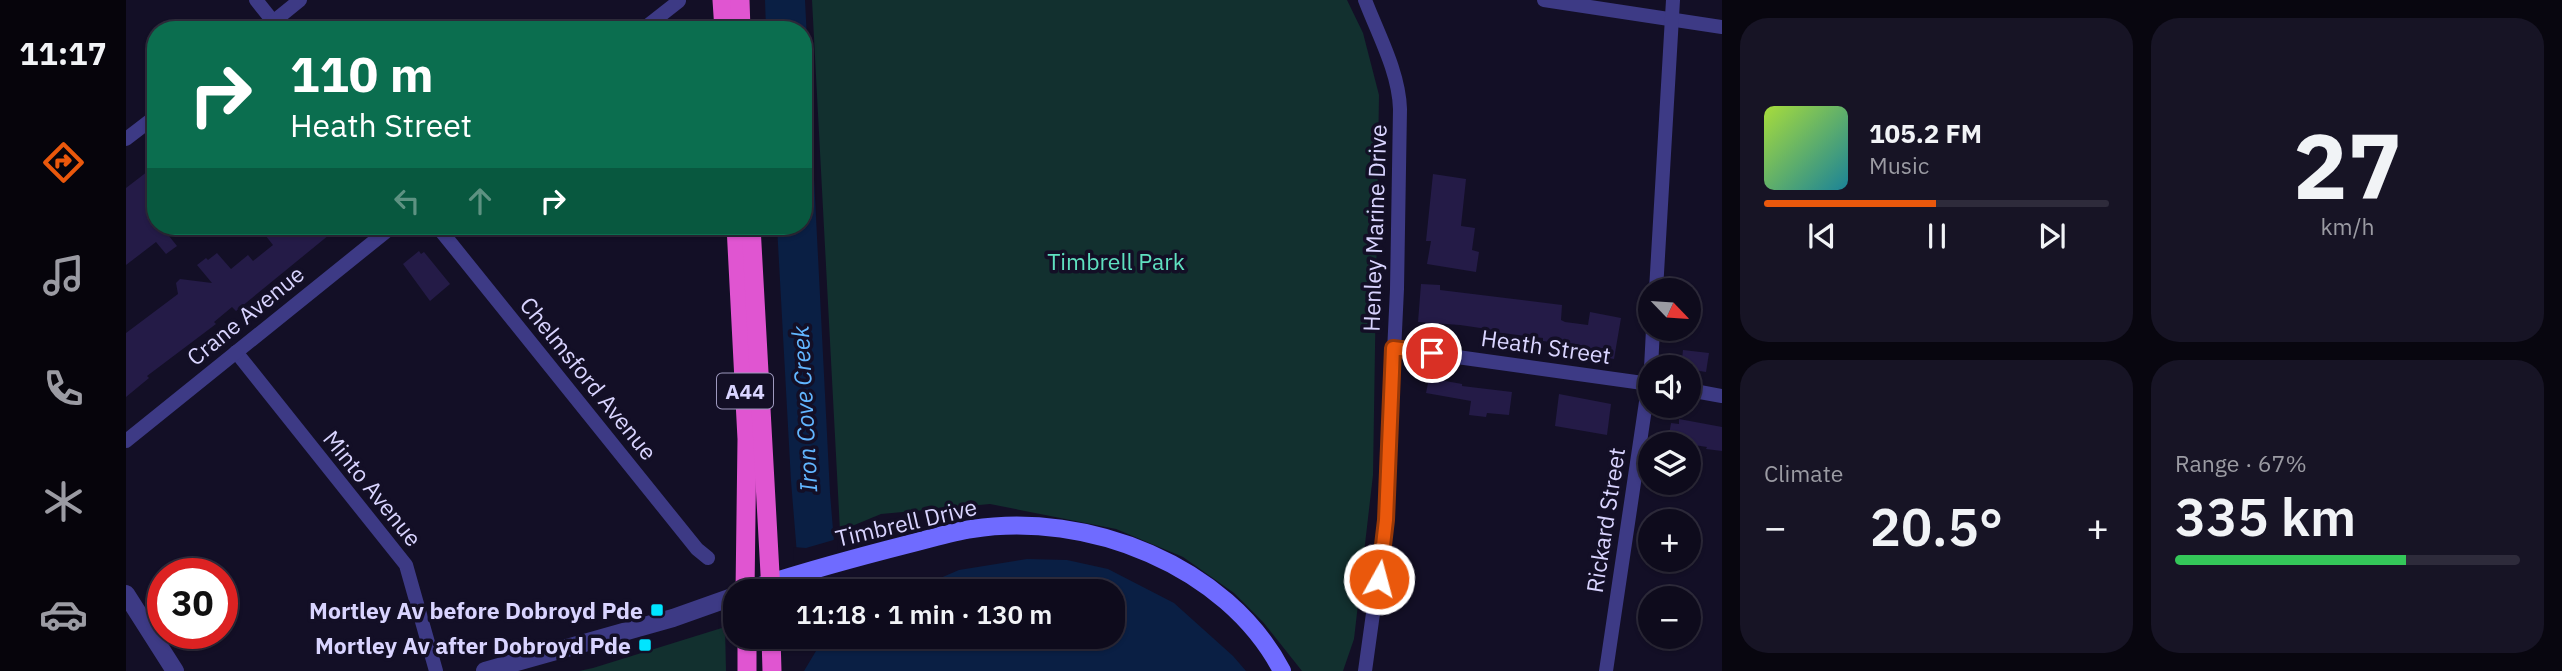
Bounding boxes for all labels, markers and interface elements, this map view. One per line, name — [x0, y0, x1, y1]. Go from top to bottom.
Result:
text: 11:17 — [19, 32, 107, 74]
text: 110 m — [290, 42, 434, 105]
icon: right — [175, 49, 266, 140]
text: Heath Street — [290, 104, 472, 146]
text: 27 — [2293, 106, 2402, 224]
text: 105.2 FM — [1869, 116, 1982, 150]
street label: Henley Marine Drive — [1355, 124, 1393, 332]
icon: directions — [39, 138, 88, 187]
text: Music — [1869, 150, 1929, 180]
icon: left — [388, 182, 426, 220]
icon: ahead — [461, 182, 499, 220]
icon: right — [534, 182, 572, 220]
text: km/h — [2320, 211, 2375, 241]
icon: previous — [1803, 217, 1841, 255]
icon: pause — [1918, 217, 1956, 255]
icon: next — [2033, 217, 2071, 255]
park label: Timbrell Park — [1047, 246, 1185, 276]
icon: music — [39, 251, 88, 300]
street label: Crane Avenue — [180, 258, 310, 372]
north arrow — [1638, 278, 1701, 341]
map controls — [1638, 278, 1701, 649]
street label: Chelmsford Avenue — [514, 290, 664, 466]
street label: Heath Street — [1479, 322, 1613, 370]
pin — [1402, 323, 1462, 383]
water label: Iron Cove Creek — [784, 324, 824, 493]
icon: arrive — [1413, 334, 1451, 372]
button: sound — [1638, 355, 1701, 418]
icon: phone — [39, 364, 88, 413]
road number: A44 — [717, 374, 773, 408]
street label: Minto Avenue — [317, 424, 429, 552]
button: layers — [1638, 432, 1701, 495]
street label: Rickard Street — [1579, 445, 1631, 595]
text: Range · 67% — [2175, 448, 2307, 478]
text: Climate — [1764, 458, 1843, 488]
icon: climate — [39, 477, 88, 526]
text: 335 km — [2175, 483, 2356, 550]
street label: Timbrell Drive — [832, 491, 980, 553]
text: 20.5° — [1870, 493, 2003, 560]
text: − — [1764, 502, 1787, 551]
text: + — [2086, 502, 2109, 551]
button: + — [1638, 509, 1701, 572]
position arrow — [1342, 542, 1416, 616]
speed limit sign: 30 — [147, 558, 238, 649]
button: − — [1638, 586, 1701, 649]
icon: car — [39, 590, 88, 639]
place label: Mortley Av before Dobroyd Pde — [309, 595, 643, 625]
text: 11:18 · 1 min · 130 m — [796, 597, 1052, 631]
marker: Mortley Av before Dobroyd Pde — [649, 602, 665, 618]
place label: Mortley Av after Dobroyd Pde — [315, 630, 631, 660]
marker: Mortley Av after Dobroyd Pde — [637, 637, 653, 653]

